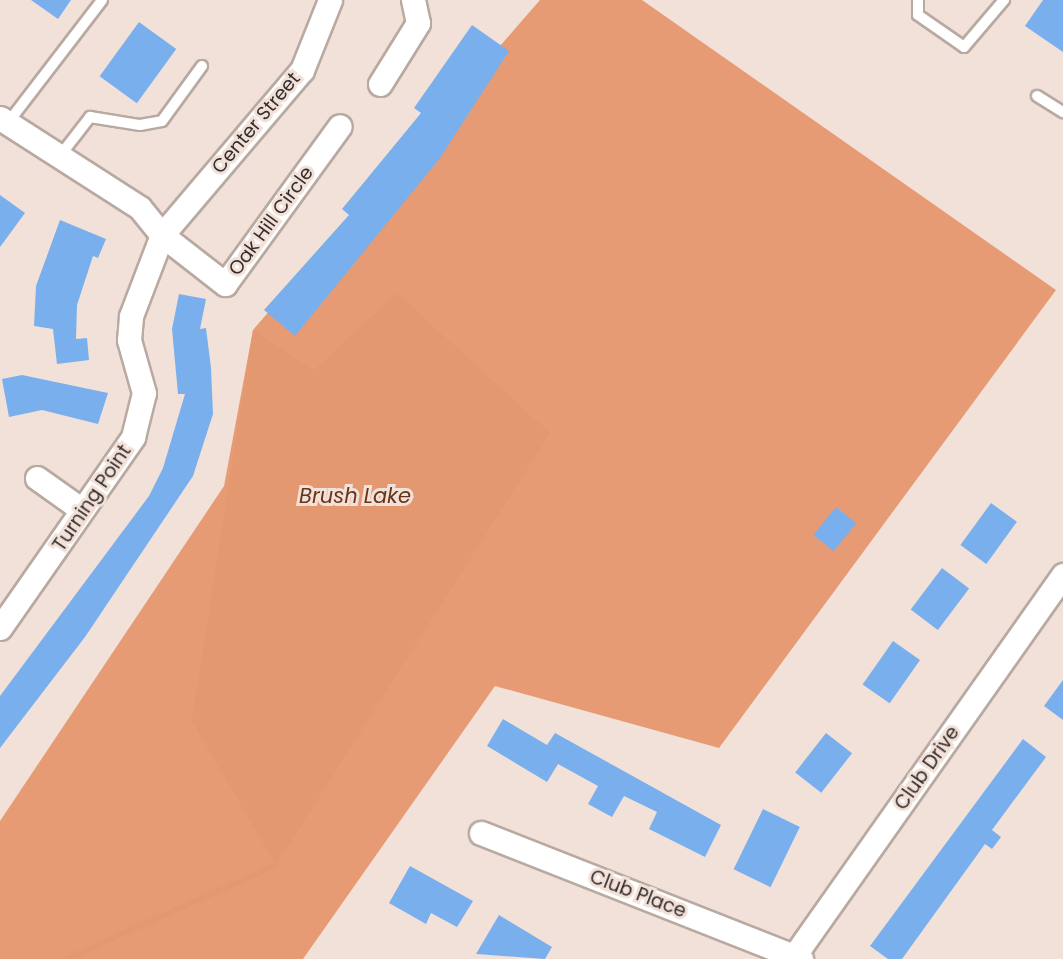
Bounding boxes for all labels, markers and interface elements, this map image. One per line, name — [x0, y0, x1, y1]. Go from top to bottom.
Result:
street label: Center Street — [207, 68, 305, 178]
street label: Oak Hill Circle — [224, 162, 318, 280]
street label: Turning Point — [48, 440, 136, 556]
water label: Brush Lake — [299, 483, 411, 509]
street label: Club Drive — [890, 722, 964, 814]
street label: Club Place — [587, 865, 689, 923]

